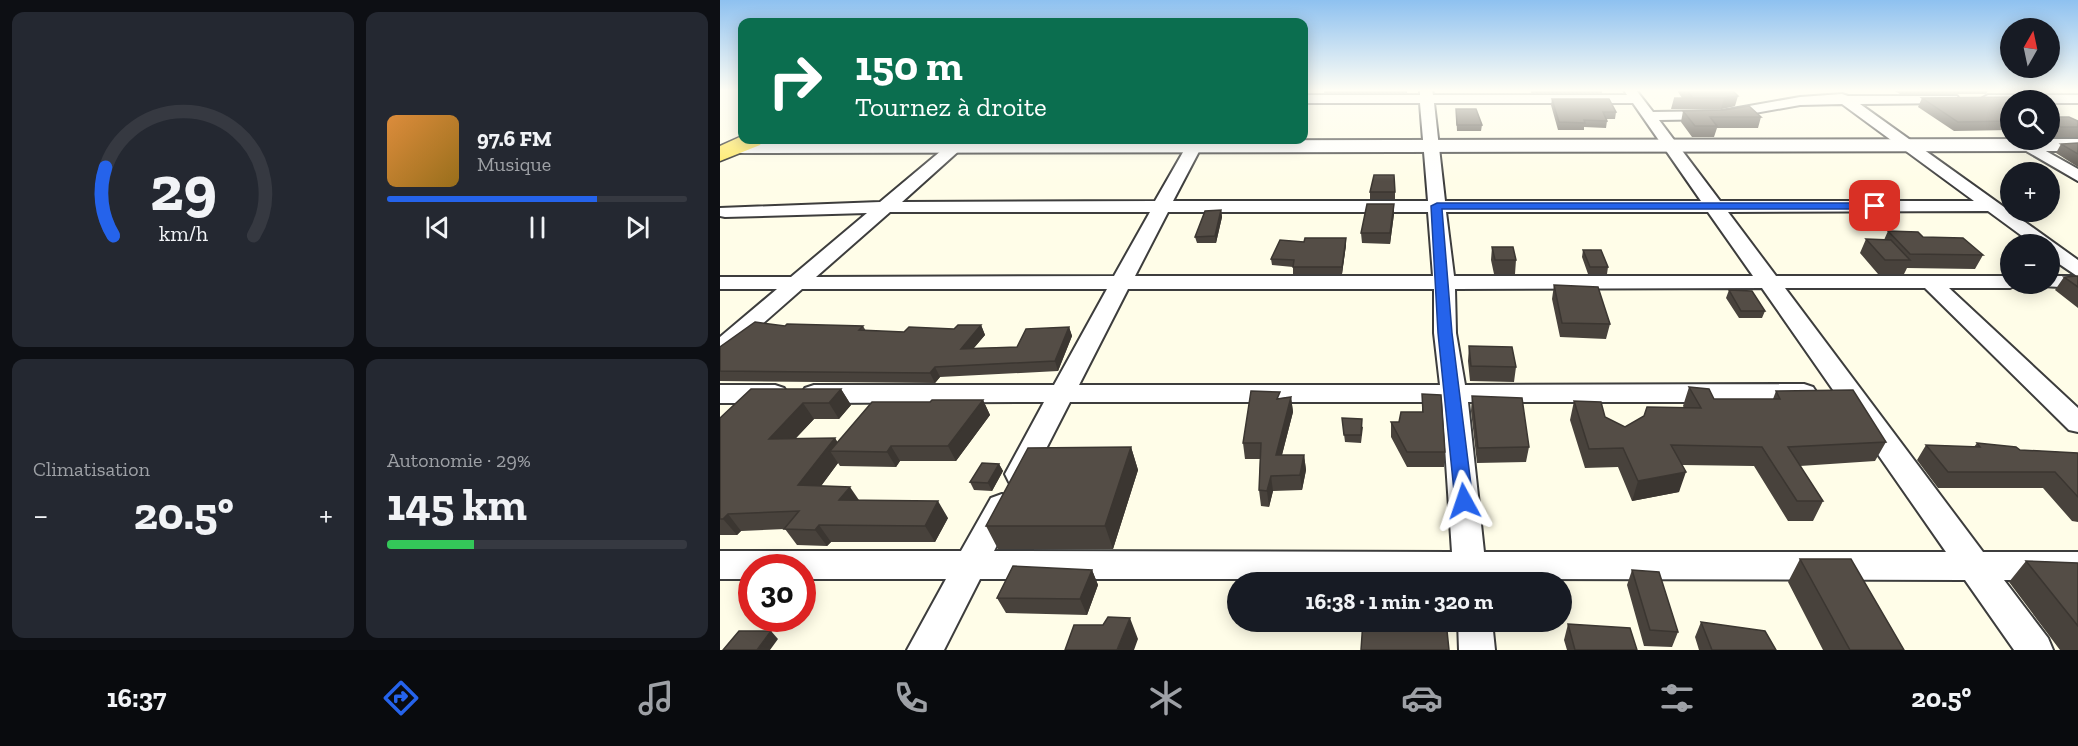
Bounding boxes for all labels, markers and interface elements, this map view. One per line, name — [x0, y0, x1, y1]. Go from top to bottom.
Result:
north arrow — [2000, 18, 2060, 78]
map controls — [2000, 18, 2060, 294]
text: 150 m — [855, 40, 963, 91]
icon: right — [756, 42, 834, 120]
button: search — [2000, 90, 2060, 150]
text: Tournez à droite — [855, 91, 1047, 123]
text: 97.6 FM — [477, 125, 552, 152]
text: 29 — [150, 152, 216, 227]
text: Musique — [477, 152, 551, 176]
button: + — [2000, 162, 2060, 222]
pin — [1849, 180, 1900, 231]
icon: arrive — [1858, 189, 1891, 222]
icon: previous — [421, 211, 454, 244]
icon: pause — [521, 211, 554, 244]
icon: next — [621, 211, 654, 244]
text: km/h — [159, 222, 207, 247]
button: − — [2000, 234, 2060, 294]
text: Autonomie · 29% — [387, 448, 531, 472]
text: Climatisation — [33, 457, 150, 481]
position arrow — [1432, 469, 1496, 533]
text: 145 km — [387, 478, 527, 532]
text: 20.5° — [134, 487, 234, 541]
text: − — [33, 495, 48, 534]
text: + — [319, 495, 333, 534]
speed limit sign: 30 — [738, 554, 816, 632]
text: 16:38 · 1 min · 320 m — [1306, 588, 1493, 615]
icon: directions — [380, 677, 422, 719]
icon: music — [635, 677, 677, 719]
icon: phone — [890, 677, 932, 719]
icon: climate — [1145, 677, 1187, 719]
icon: car — [1401, 677, 1443, 719]
icon: filters — [1656, 677, 1698, 719]
text: 16:37 — [107, 682, 166, 714]
text: 20.5° — [1911, 682, 1971, 714]

